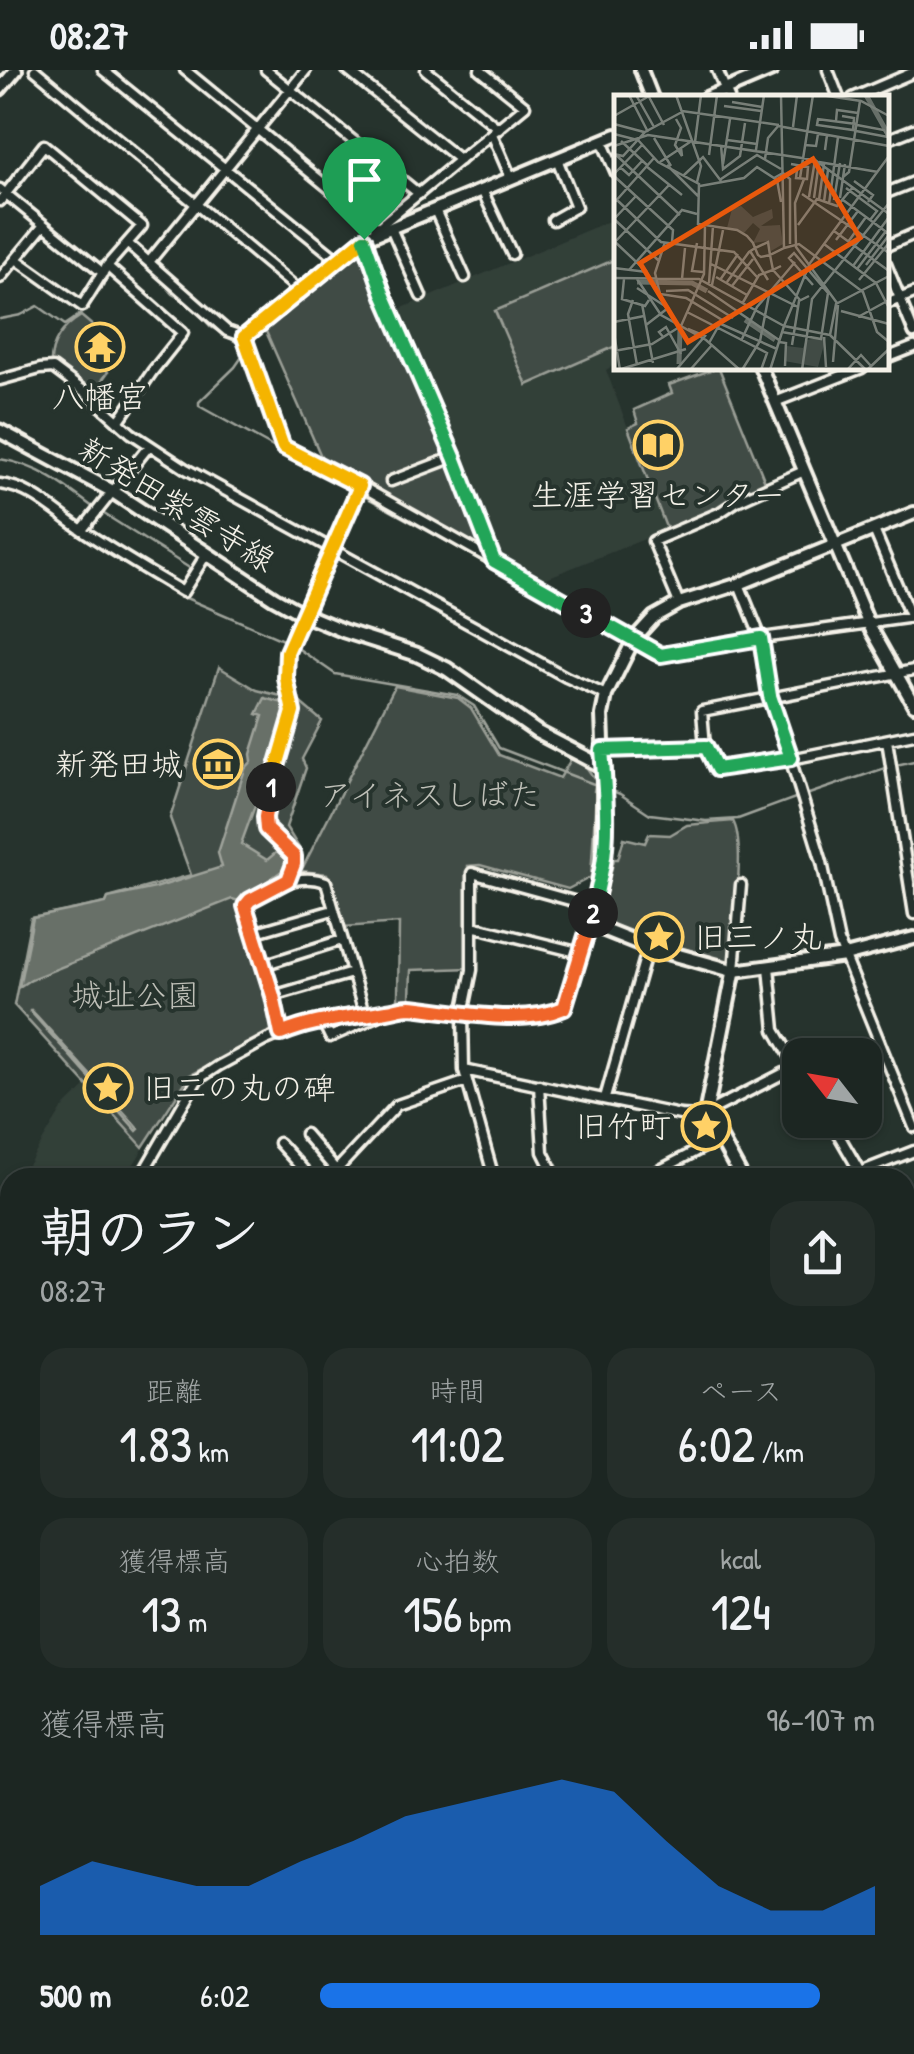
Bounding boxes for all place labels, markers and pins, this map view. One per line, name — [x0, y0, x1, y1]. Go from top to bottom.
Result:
pin — [322, 137, 407, 240]
temple icon: 八幡宮 — [74, 321, 126, 373]
place label: 八幡宮 — [52, 375, 148, 418]
library icon: 生涯学習センター — [632, 419, 684, 471]
place label: 生涯学習センター — [531, 473, 785, 516]
pin: 3 — [561, 588, 611, 638]
museum icon: 新発田城 — [192, 738, 244, 790]
place label: 新発田城 — [55, 742, 183, 785]
pin: 1 — [246, 762, 296, 812]
pin: 2 — [568, 888, 618, 938]
place icon: 旧三ノ丸 — [633, 911, 685, 963]
place label: 旧三ノ丸 — [694, 915, 822, 958]
place icon: 旧二の丸の碑 — [82, 1062, 134, 1114]
place label: 旧二の丸の碑 — [143, 1066, 335, 1109]
place icon: 旧竹町 — [680, 1100, 732, 1152]
place label: 旧竹町 — [575, 1104, 671, 1147]

